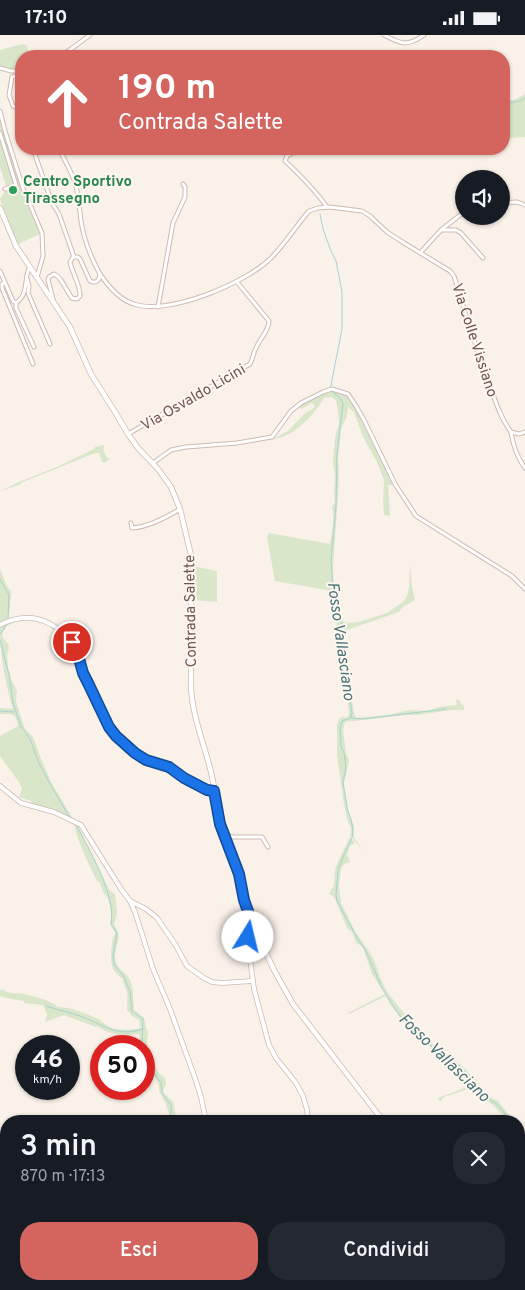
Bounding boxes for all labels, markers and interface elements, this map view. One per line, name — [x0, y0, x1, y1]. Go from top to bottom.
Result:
text: 17:10 — [25, 6, 68, 30]
text: 190 m — [118, 67, 216, 111]
icon: ahead — [35, 70, 100, 135]
text: Contrada Salette — [118, 110, 283, 137]
map controls — [455, 170, 510, 225]
button: sound — [455, 170, 510, 225]
place label: Centro Sportivo Tirassegno — [23, 173, 132, 209]
marker: Centro Sportivo Tirassegno — [7, 184, 19, 196]
street label: Via Colle Vissiano — [446, 281, 501, 400]
street label: Via Osvaldo Licini — [138, 361, 249, 436]
street label: Contrada Salette — [181, 555, 202, 667]
water label: Fosso Vallasciano — [322, 581, 358, 702]
pin — [51, 621, 93, 663]
icon: arrive — [58, 628, 86, 656]
position arrow — [221, 910, 273, 962]
water label: Fosso Vallasciano — [394, 1010, 494, 1107]
speed limit sign: 50 — [90, 1035, 155, 1100]
text: 46 — [32, 1045, 63, 1077]
text: km/h — [33, 1072, 62, 1088]
text: 3 min — [20, 1129, 97, 1166]
button: close — [453, 1132, 505, 1184]
text: 870 m · 17:13 — [20, 1167, 105, 1187]
button: Esci — [20, 1222, 258, 1280]
button: Condividi — [268, 1222, 505, 1280]

